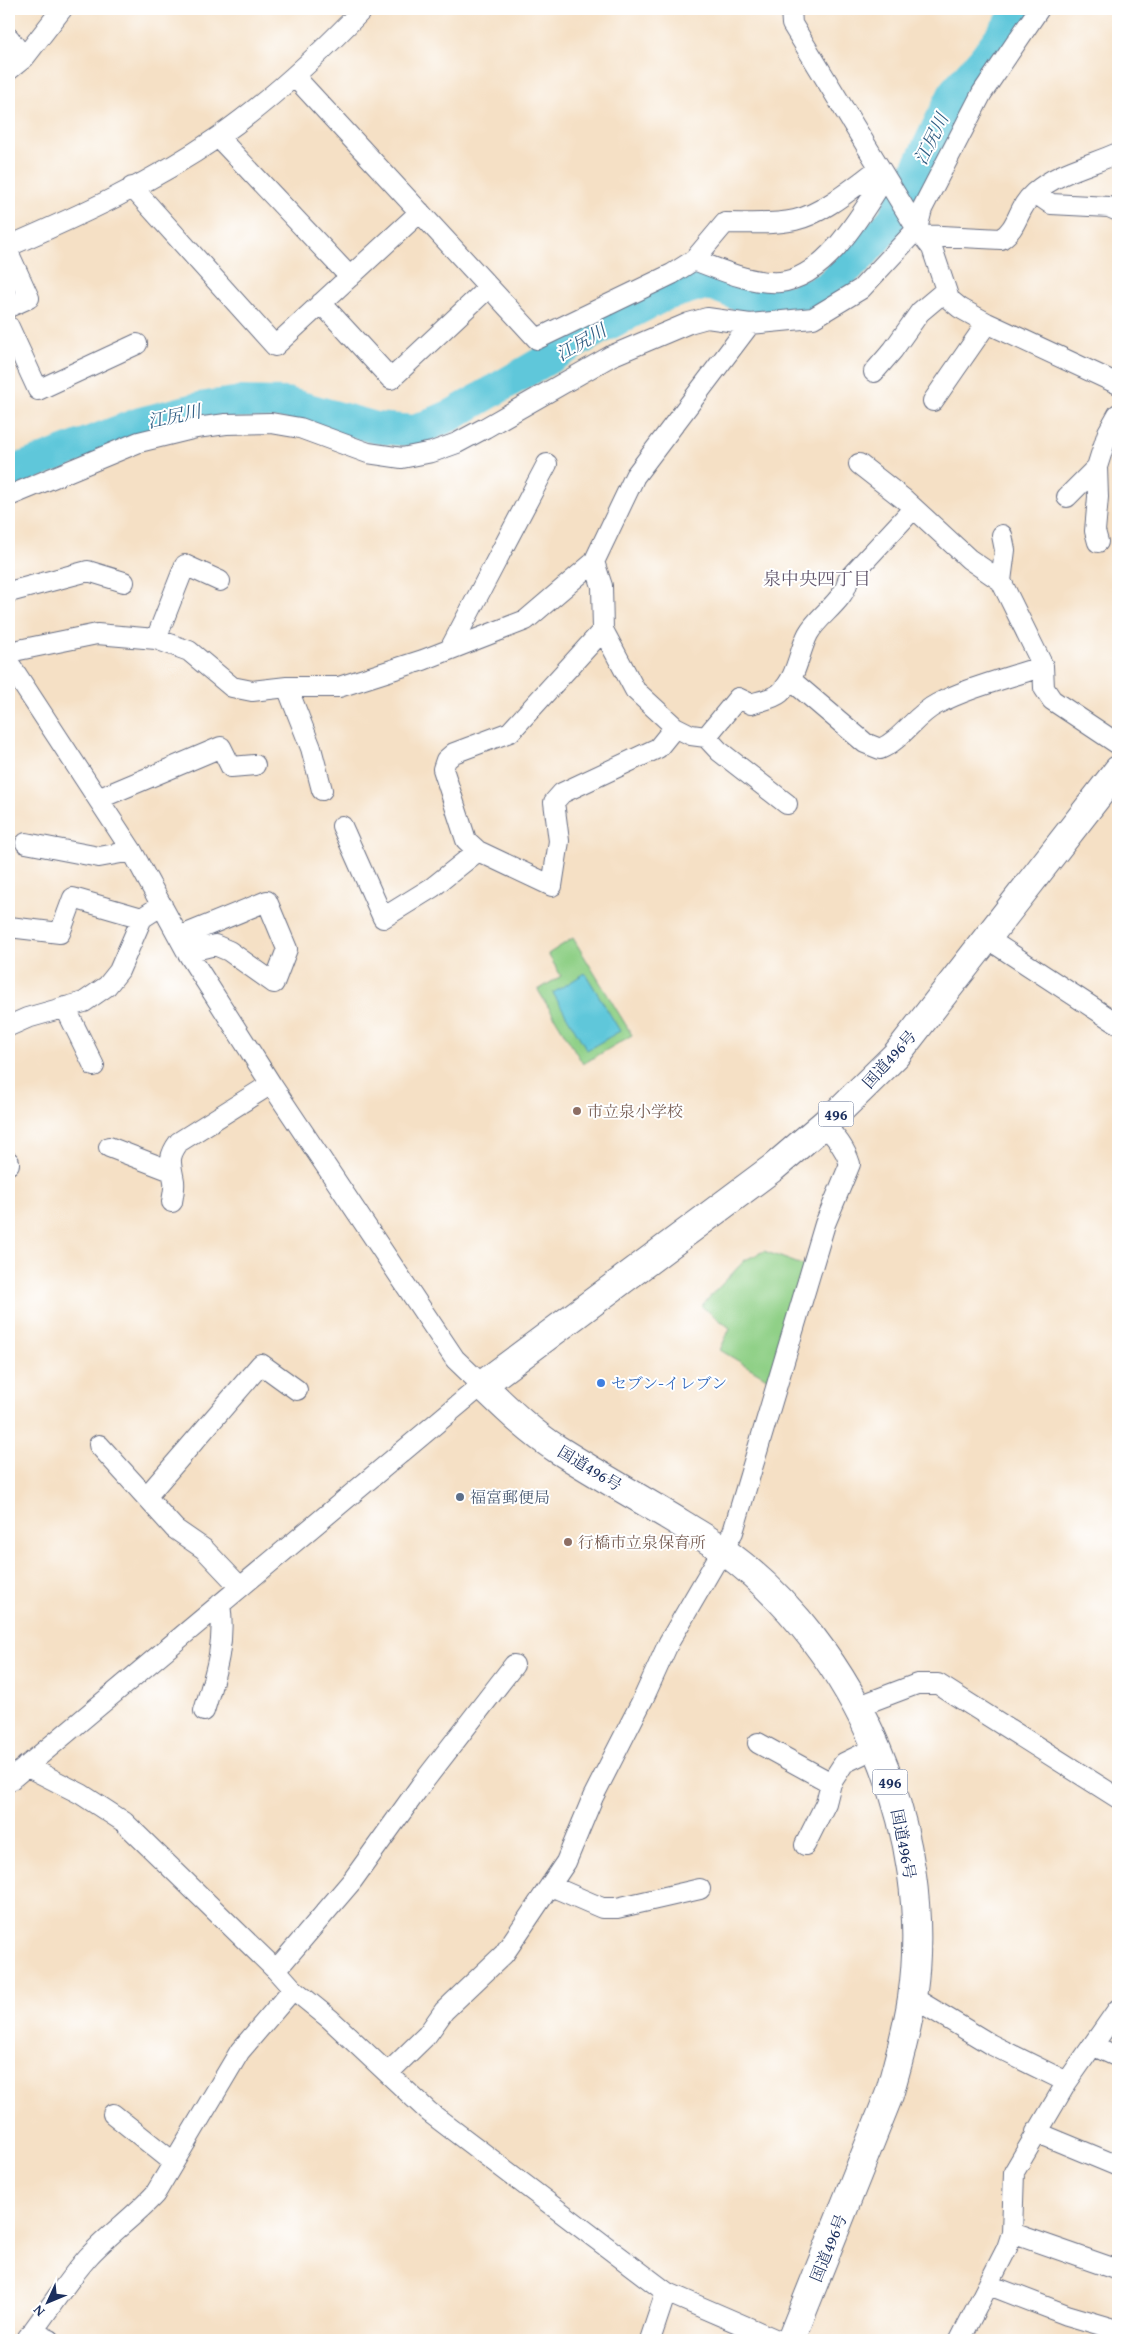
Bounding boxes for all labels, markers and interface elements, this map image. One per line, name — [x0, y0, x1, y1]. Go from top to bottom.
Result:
water label: 江尻川 — [907, 107, 956, 169]
water label: 江尻川 — [551, 316, 613, 367]
water label: 江尻川 — [145, 397, 205, 435]
district label: 泉中央四丁目 — [763, 565, 871, 592]
street label: 国道496号 — [856, 1025, 922, 1093]
place label: 市立泉小学校 — [587, 1099, 683, 1123]
road number: 496 — [818, 1102, 854, 1126]
marker: 市立泉小学校 — [571, 1105, 583, 1117]
place label: セブン-イレブン — [611, 1371, 727, 1395]
marker: セブン-イレブン — [595, 1377, 607, 1389]
street label: 国道496号 — [553, 1439, 627, 1497]
place label: 福富郵便局 — [470, 1485, 550, 1509]
marker: 福富郵便局 — [454, 1491, 466, 1503]
place label: 行橋市立泉保育所 — [578, 1530, 706, 1554]
marker: 行橋市立泉保育所 — [562, 1536, 574, 1548]
road number: 496 — [872, 1770, 908, 1794]
street label: 国道496号 — [885, 1807, 923, 1881]
street label: 国道496号 — [804, 2211, 852, 2285]
north arrow — [22, 2276, 72, 2326]
text: N — [28, 2300, 49, 2321]

